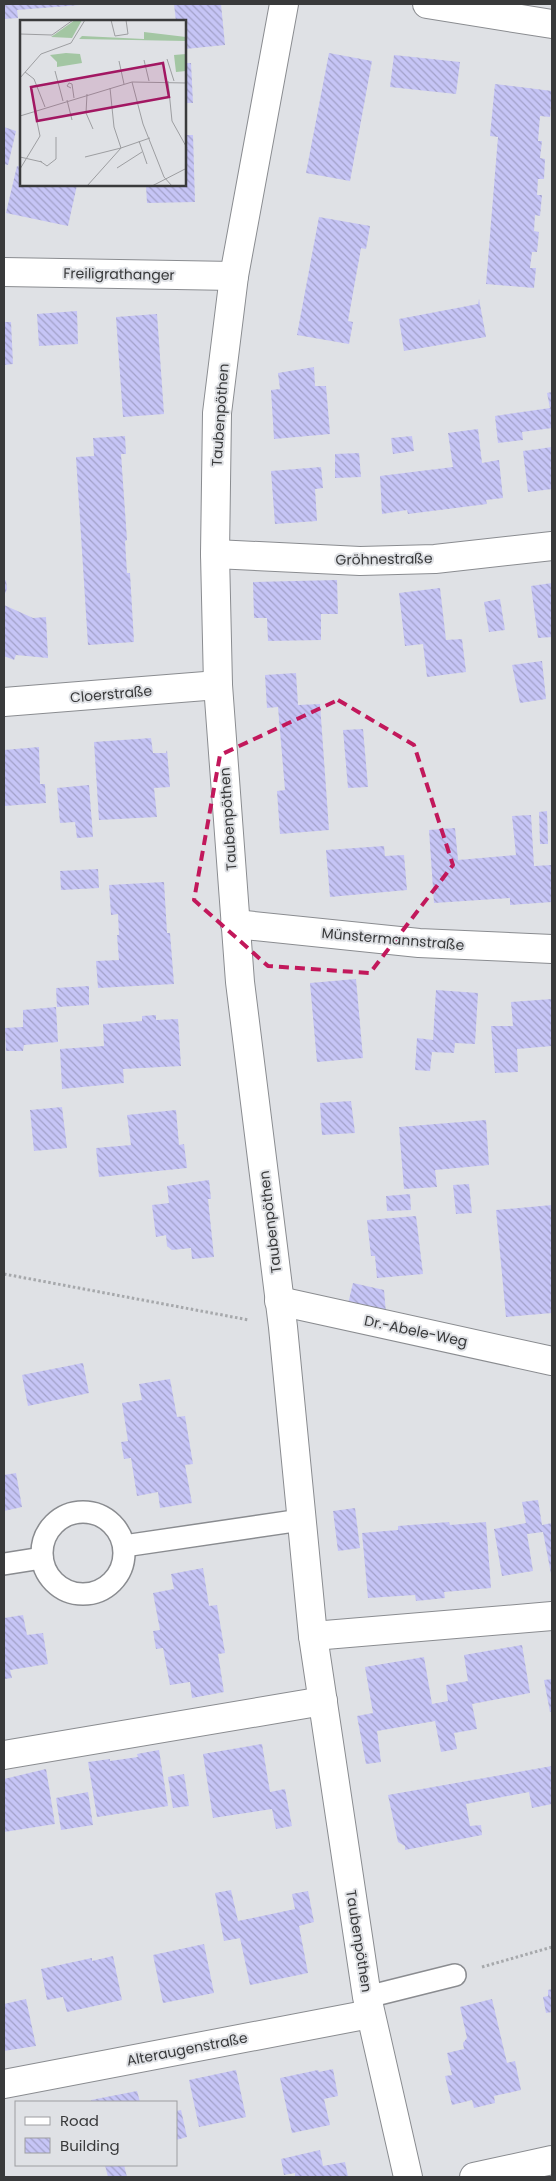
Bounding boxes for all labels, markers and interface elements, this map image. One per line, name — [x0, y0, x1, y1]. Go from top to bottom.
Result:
inset map — [20, 20, 186, 186]
street label: Freiligrathanger — [63, 263, 175, 285]
street label: Taubenpöthen — [206, 363, 234, 467]
street label: Gröhnestraße — [335, 548, 433, 570]
street label: Cloerstraße — [69, 680, 153, 708]
street label: Taubenpöthen — [214, 767, 242, 871]
street label: Münstermannstraße — [321, 923, 466, 955]
street label: Taubenpöthen — [254, 1170, 286, 1274]
street label: Dr.-Abele-Weg — [363, 1310, 469, 1352]
street label: Taubenpöthen — [341, 1888, 377, 1994]
street label: Alteraugenstraße — [125, 2027, 249, 2071]
legend — [15, 2101, 178, 2166]
text: Road — [60, 2110, 99, 2131]
text: Building — [60, 2135, 120, 2156]

